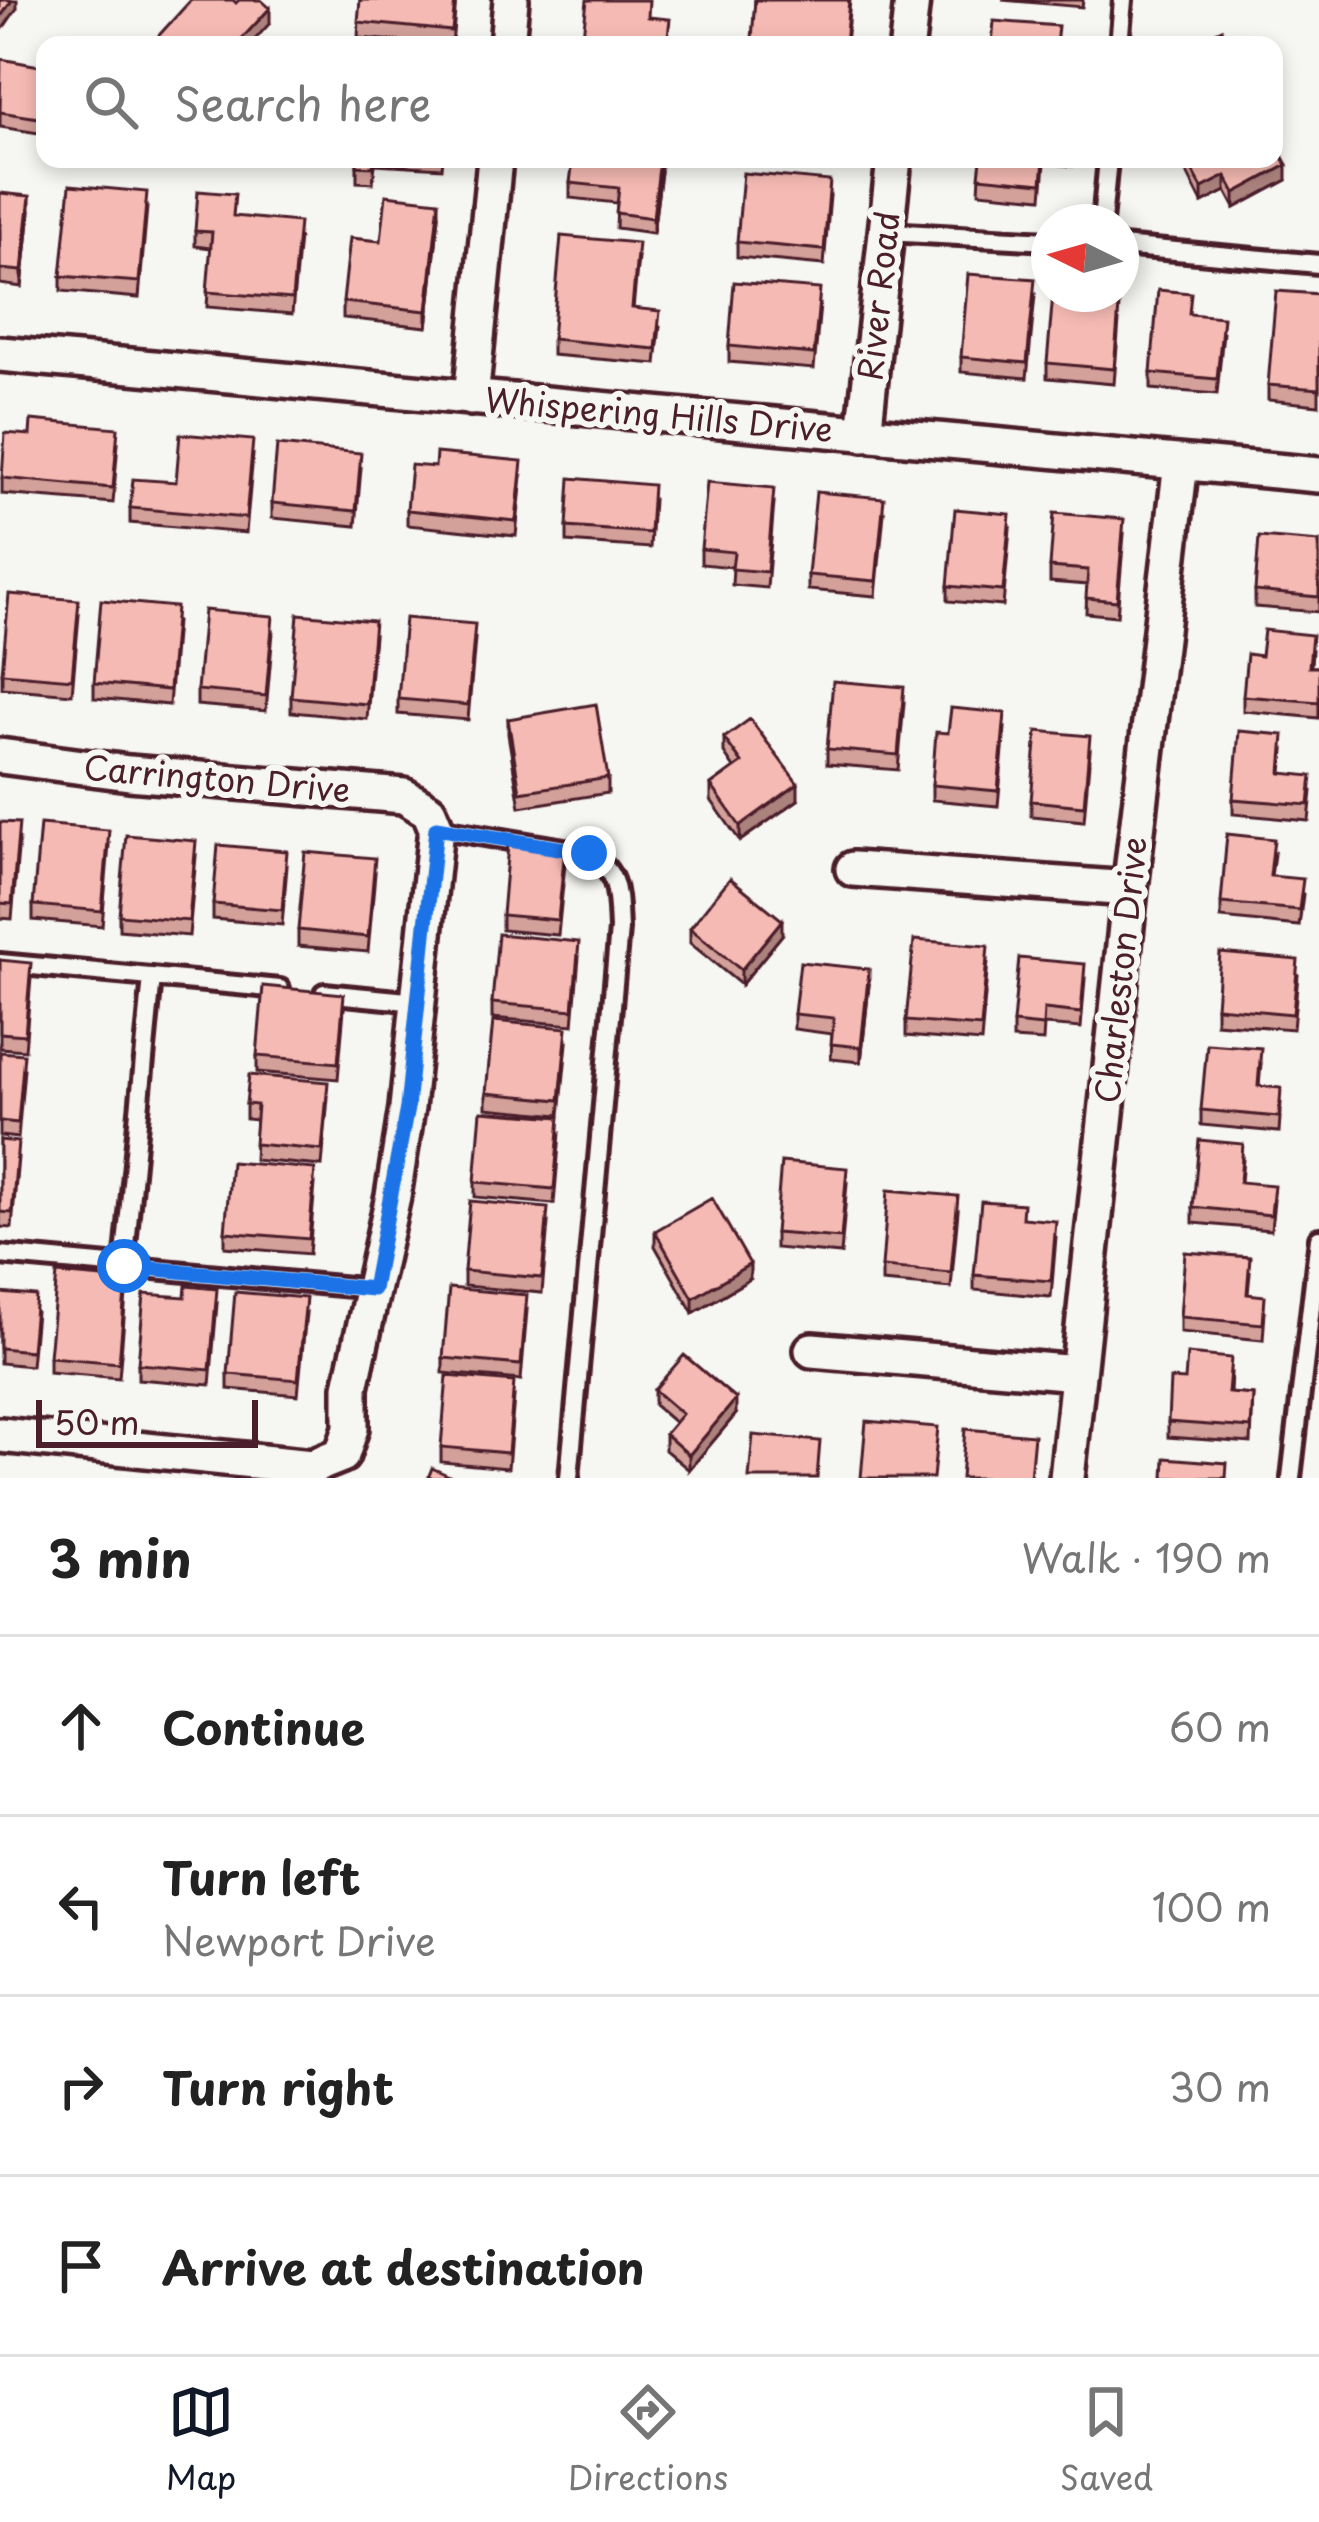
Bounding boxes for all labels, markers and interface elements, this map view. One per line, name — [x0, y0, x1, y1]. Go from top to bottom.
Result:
search box — [36, 36, 1283, 168]
text: Search here — [174, 68, 431, 136]
icon: search — [78, 69, 144, 135]
north arrow — [1031, 204, 1139, 312]
street label: River Road — [843, 208, 911, 383]
street label: Whispering Hills Drive — [483, 373, 835, 453]
street label: Carrington Drive — [82, 740, 353, 814]
route end — [562, 826, 616, 880]
street label: Charleston Drive — [1080, 834, 1158, 1106]
route start — [97, 1239, 151, 1293]
scale bar — [36, 1394, 258, 1447]
text: 50 m — [54, 1396, 140, 1446]
text: 3 min — [48, 1518, 192, 1595]
text: Walk · 190 m — [1022, 1527, 1271, 1586]
text: Continue — [162, 1692, 365, 1760]
icon: ahead — [48, 1693, 114, 1759]
text: 60 m — [1169, 1696, 1271, 1755]
text: Turn left — [162, 1842, 361, 1910]
icon: left — [48, 1873, 114, 1939]
text: 100 m — [1152, 1876, 1271, 1935]
text: Newport Drive — [162, 1910, 436, 1969]
text: Turn right — [162, 2052, 394, 2120]
icon: right — [48, 2053, 114, 2119]
text: 30 m — [1168, 2056, 1271, 2115]
text: Arrive at destination — [162, 2232, 645, 2300]
icon: arrive — [48, 2233, 114, 2299]
tab: Map — [166, 2379, 236, 2501]
tab: Directions — [568, 2379, 728, 2501]
tab: Saved — [1060, 2379, 1153, 2501]

